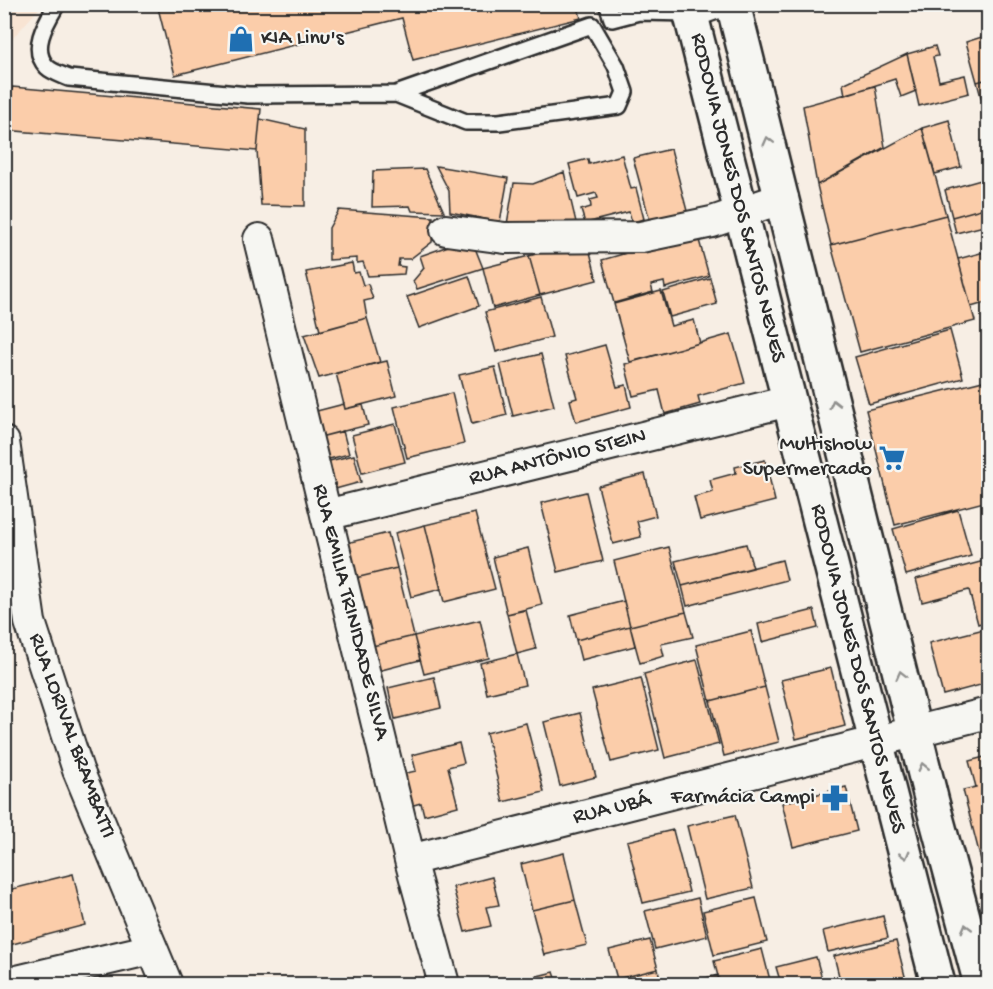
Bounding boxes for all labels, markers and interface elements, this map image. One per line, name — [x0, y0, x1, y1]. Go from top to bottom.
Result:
shop icon: KIA Linu's — [226, 24, 256, 54]
place label: KIA Linu's — [261, 26, 345, 52]
street label: RODOVIA JONES DOS SANTOS NEVES — [683, 31, 791, 366]
one-way arrow — [763, 136, 776, 146]
one-way arrow — [828, 399, 841, 409]
street label: RUA ANTÔNIO STEIN — [467, 423, 649, 493]
place label: Multishow Supermercado — [743, 432, 872, 483]
supermarket icon: Multishow Supermercado — [877, 443, 907, 473]
street label: RUA EMILIA TRINIDADE SILVA — [306, 482, 395, 743]
street label: RODOVIA JONES DOS SANTOS NEVES — [803, 502, 911, 837]
street label: RUA LORIVAL BRAMBATTI — [22, 630, 120, 842]
one-way arrow — [896, 670, 908, 681]
one-way arrow — [918, 762, 931, 772]
pharmacy icon: Farmácia Campi — [820, 783, 850, 813]
place label: Farmácia Campi — [670, 785, 815, 811]
street label: RUA UBÁ — [570, 787, 655, 831]
one-way arrow — [897, 850, 910, 860]
one-way arrow — [961, 923, 973, 934]

